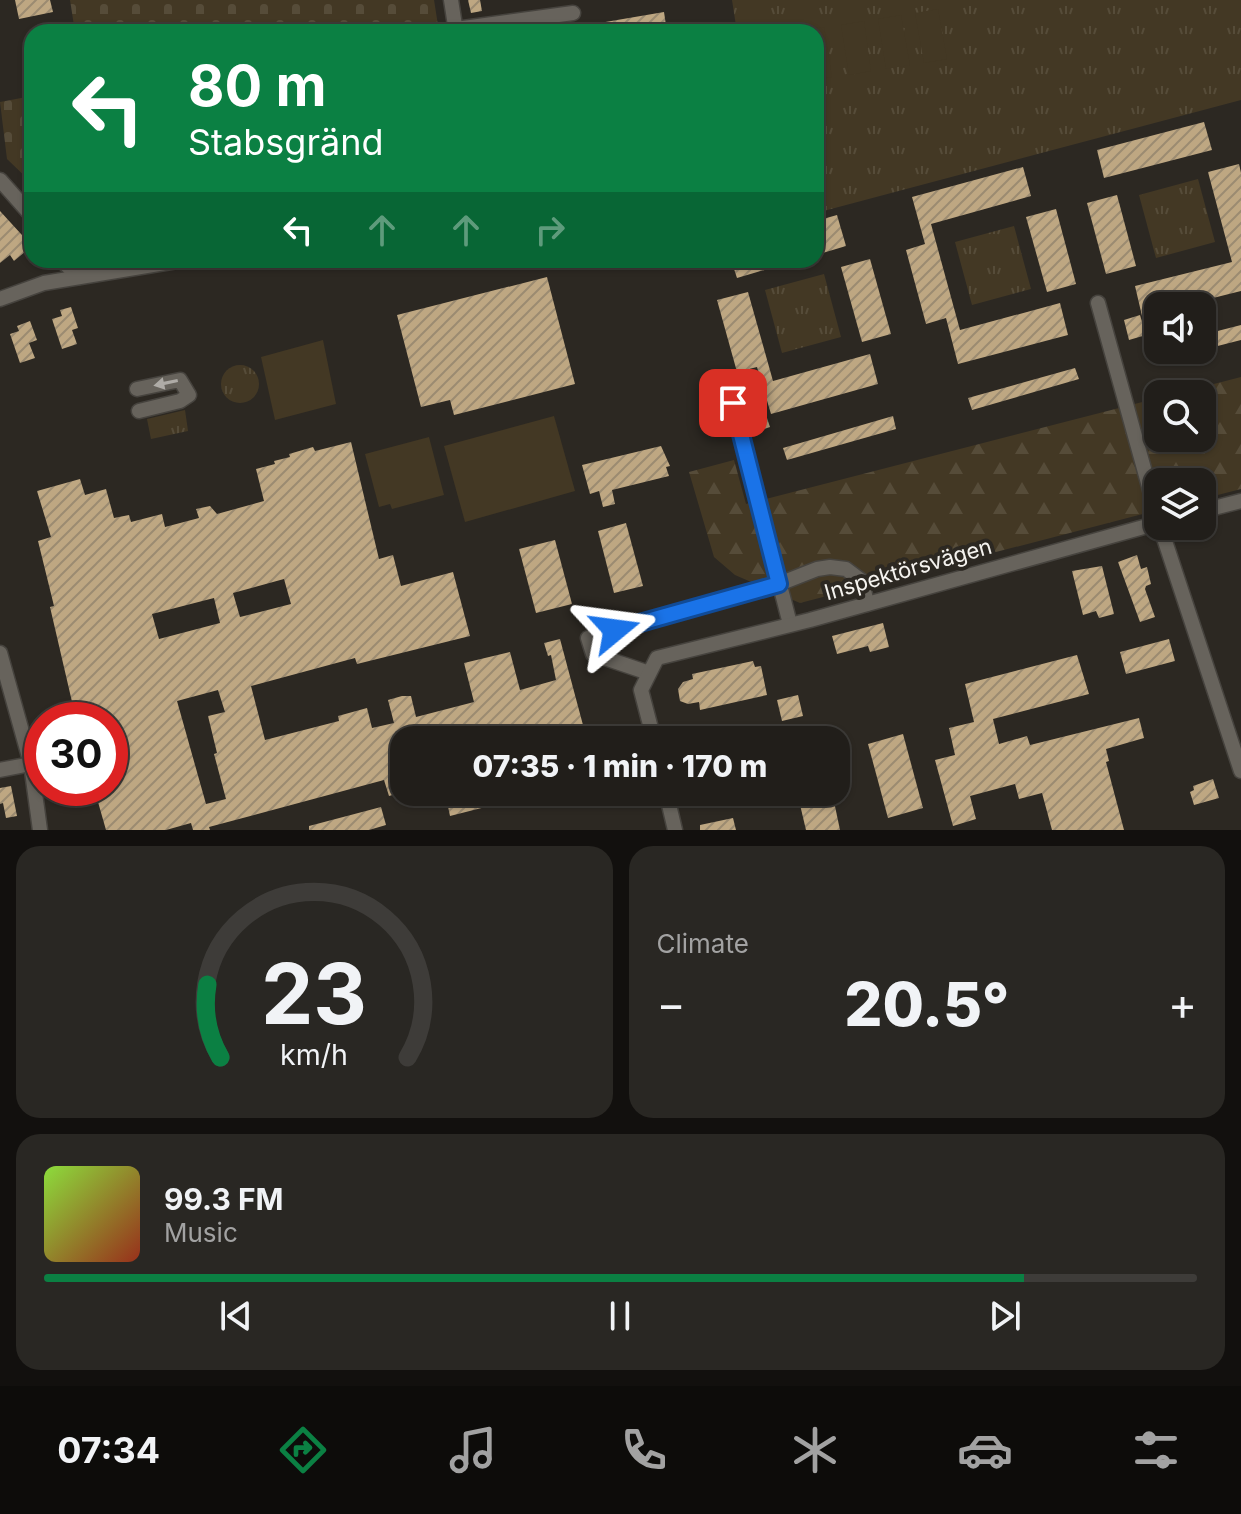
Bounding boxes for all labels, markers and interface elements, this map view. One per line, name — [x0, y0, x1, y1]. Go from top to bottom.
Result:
text: 80 m — [188, 52, 327, 120]
icon: left — [56, 56, 160, 160]
text: Stabsgränd — [188, 120, 383, 164]
icon: left — [276, 208, 320, 252]
icon: ahead — [360, 208, 404, 252]
icon: ahead — [444, 208, 488, 252]
icon: right — [528, 208, 572, 252]
map controls — [1144, 292, 1216, 540]
button: sound — [1144, 292, 1216, 364]
pin — [699, 369, 767, 437]
one-way arrow — [153, 377, 178, 390]
button: search — [1144, 380, 1216, 452]
icon: arrive — [711, 381, 755, 425]
button: layers — [1144, 468, 1216, 540]
street label: Inspektörsvägen — [821, 533, 995, 605]
position arrow — [573, 588, 657, 672]
speed limit sign: 30 — [24, 702, 128, 806]
text: 07:35 · 1 min · 170 m — [473, 748, 767, 784]
text: Climate — [657, 928, 749, 959]
text: 23 — [261, 943, 367, 1044]
text: 20.5° — [844, 968, 1009, 1040]
text: − — [657, 977, 686, 1031]
text: + — [1168, 977, 1197, 1031]
text: km/h — [280, 1037, 348, 1072]
text: 99.3 FM — [164, 1181, 283, 1217]
text: Music — [164, 1217, 238, 1248]
icon: previous — [214, 1294, 258, 1338]
icon: pause — [598, 1294, 642, 1338]
icon: next — [983, 1294, 1027, 1338]
icon: directions — [275, 1422, 331, 1478]
icon: music — [445, 1422, 501, 1478]
icon: phone — [616, 1422, 672, 1478]
icon: climate — [787, 1422, 843, 1478]
icon: car — [957, 1422, 1013, 1478]
icon: filters — [1128, 1422, 1184, 1478]
text: 07:34 — [57, 1428, 160, 1472]

